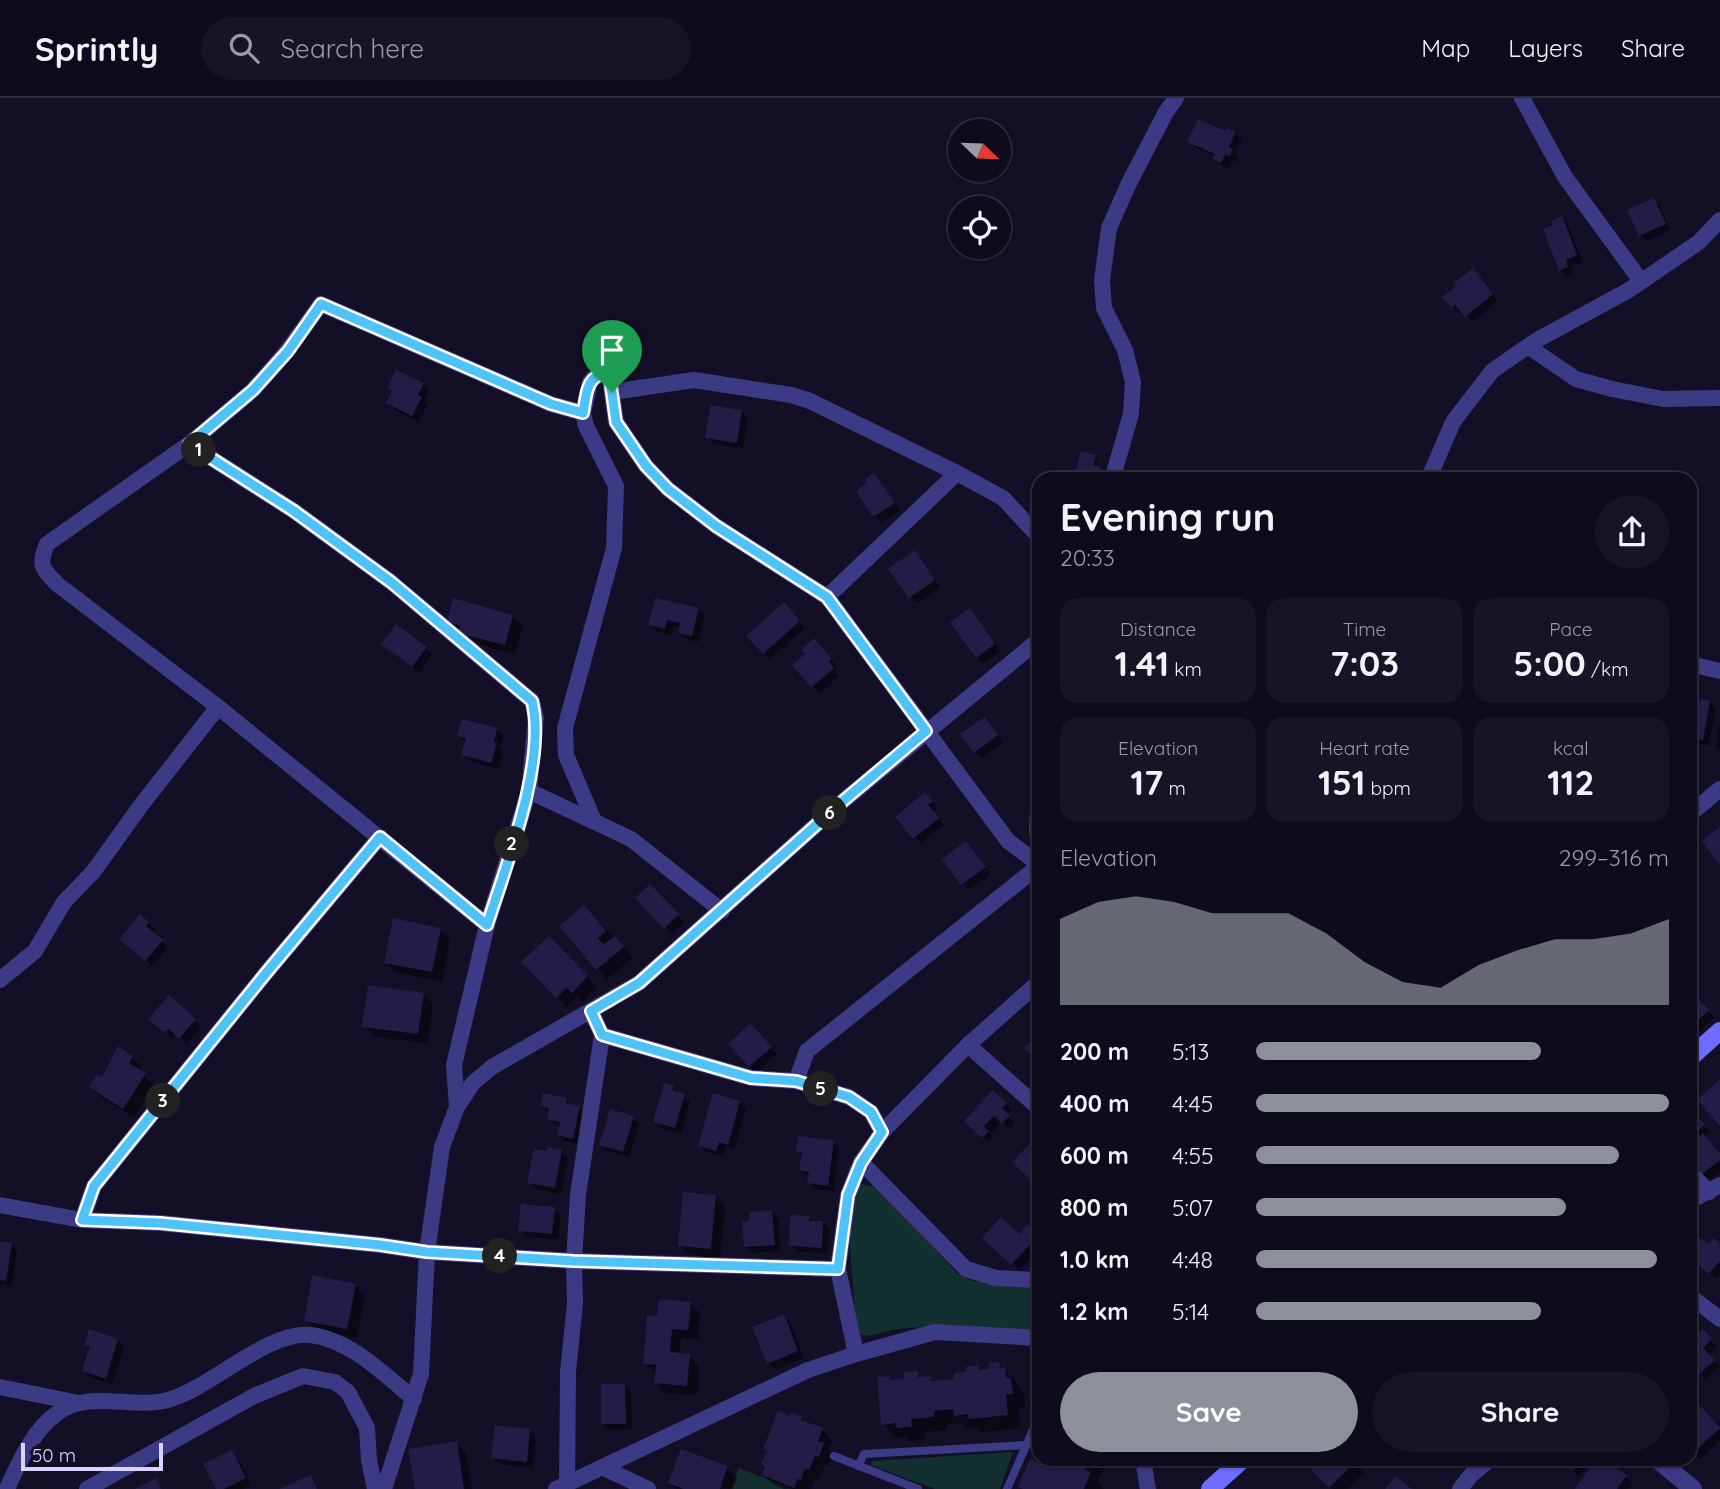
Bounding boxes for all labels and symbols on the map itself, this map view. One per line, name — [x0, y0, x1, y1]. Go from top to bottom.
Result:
north arrow — [948, 119, 1012, 182]
pin — [582, 320, 642, 392]
pin: 1 — [182, 432, 216, 468]
pin: 6 — [812, 796, 848, 830]
pin: 2 — [494, 826, 530, 862]
pin: 5 — [804, 1072, 838, 1107]
pin: 3 — [146, 1084, 180, 1118]
pin: 4 — [482, 1238, 518, 1274]
scale bar — [21, 1440, 163, 1472]

